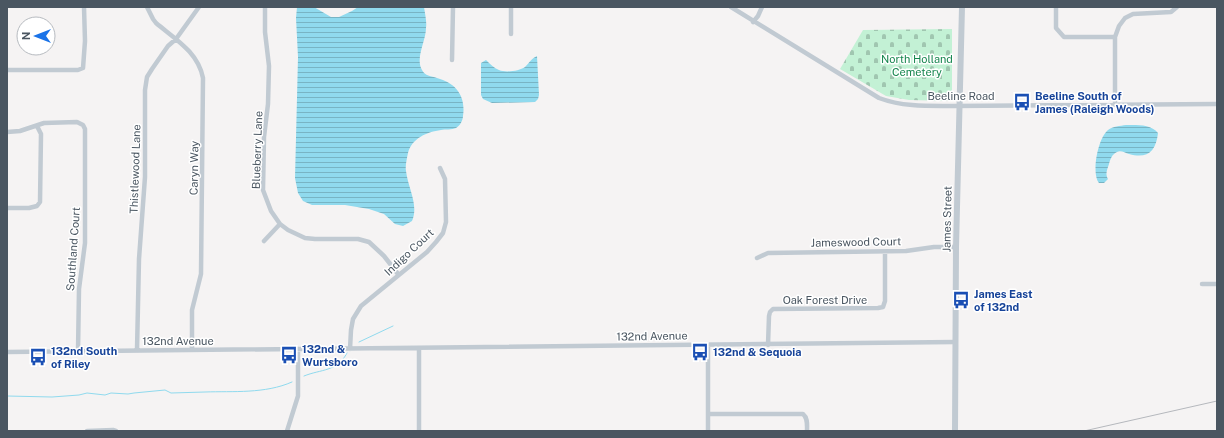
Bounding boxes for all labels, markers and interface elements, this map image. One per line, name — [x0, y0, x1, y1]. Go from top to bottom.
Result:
north arrow — [16, 16, 56, 56]
text: N — [20, 32, 32, 40]
park label: North Holland Cemetery — [881, 53, 953, 78]
street label: Beeline Road — [927, 90, 995, 102]
place label: Beeline South of James (Raleigh Woods) — [1035, 90, 1154, 115]
bus stop icon: Beeline South of James (Raleigh Woods) — [1012, 92, 1032, 112]
street label: Blueberry Lane — [250, 111, 264, 189]
street label: Thistlewood Lane — [127, 124, 143, 214]
street label: Caryn Way — [188, 141, 200, 195]
street label: James Street — [940, 186, 954, 252]
street label: Southland Court — [64, 207, 82, 291]
street label: Indigo Court — [382, 226, 436, 278]
street label: Jameswood Court — [811, 235, 901, 249]
place label: James East of 132nd — [974, 288, 1033, 313]
bus stop icon: James East of 132nd — [951, 290, 971, 310]
street label: Oak Forest Drive — [783, 294, 867, 306]
street label: 132nd Avenue — [616, 329, 688, 343]
street label: 132nd Avenue — [142, 335, 214, 347]
bus stop icon: 132nd & Sequoia — [690, 342, 710, 362]
place label: 132nd & Wurtsboro — [302, 343, 358, 368]
place label: 132nd South of Riley — [51, 345, 117, 370]
bus stop icon: 132nd & Wurtsboro — [279, 345, 299, 365]
place label: 132nd & Sequoia — [713, 346, 801, 358]
bus stop icon: 132nd South of Riley — [28, 347, 48, 367]

